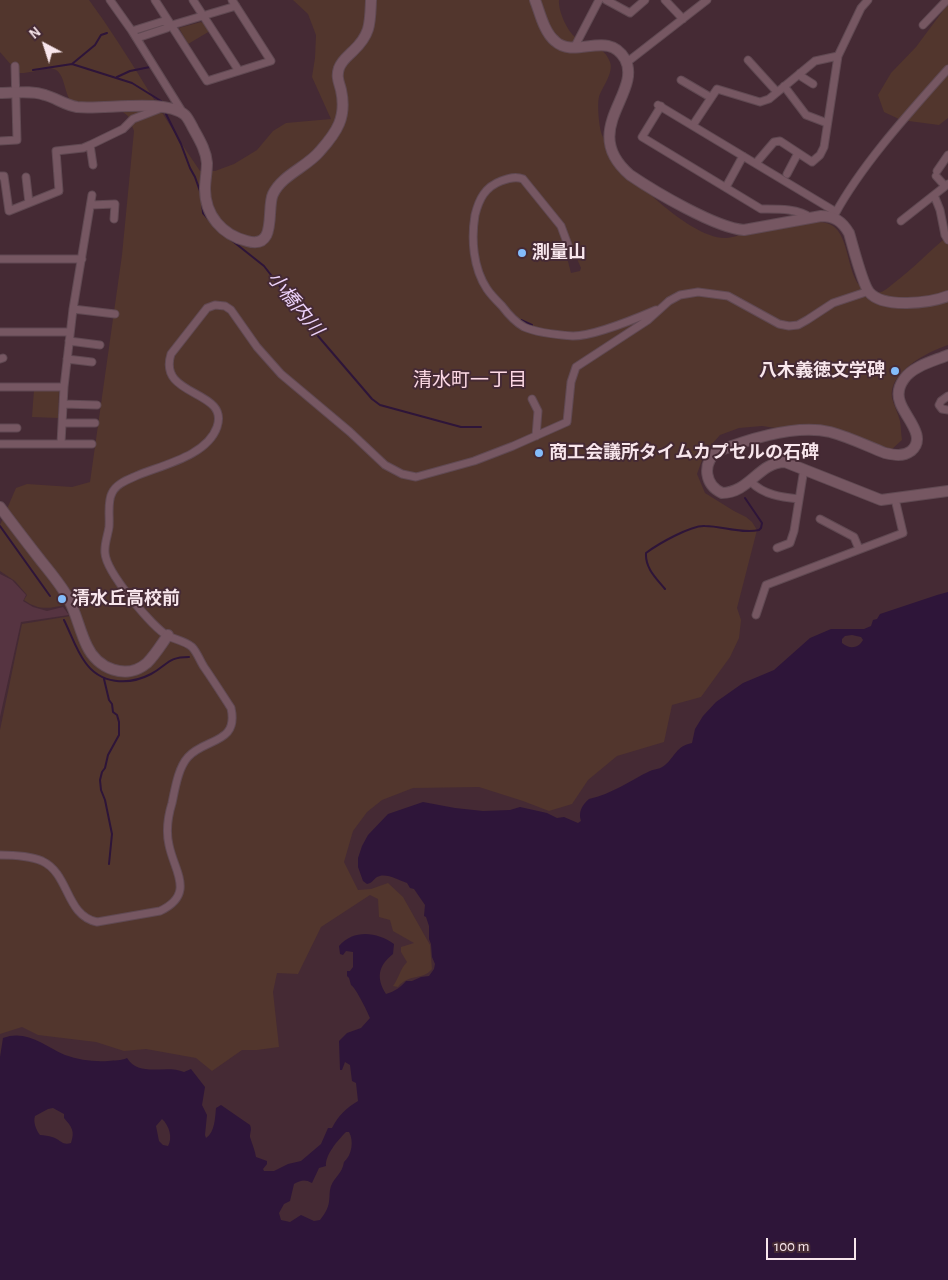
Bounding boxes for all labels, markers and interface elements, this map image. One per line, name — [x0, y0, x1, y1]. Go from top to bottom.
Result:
north arrow — [20, 20, 70, 70]
text: N — [27, 25, 44, 42]
place label: 測量山 — [532, 242, 586, 264]
marker: 測量山 — [516, 247, 528, 259]
water label: 小橋内川 — [262, 267, 328, 341]
place label: 八木義徳文学碑 — [759, 360, 885, 382]
marker: 八木義徳文学碑 — [889, 365, 901, 377]
district label: 清水町一丁目 — [413, 369, 527, 391]
place label: 商工会議所タイムカプセルの石碑 — [549, 442, 819, 464]
marker: 商工会議所タイムカプセルの石碑 — [533, 447, 545, 459]
place label: 清水丘高校前 — [72, 588, 180, 610]
marker: 清水丘高校前 — [56, 593, 68, 605]
scale bar — [768, 1228, 858, 1260]
text: 100 m — [774, 1239, 809, 1254]

